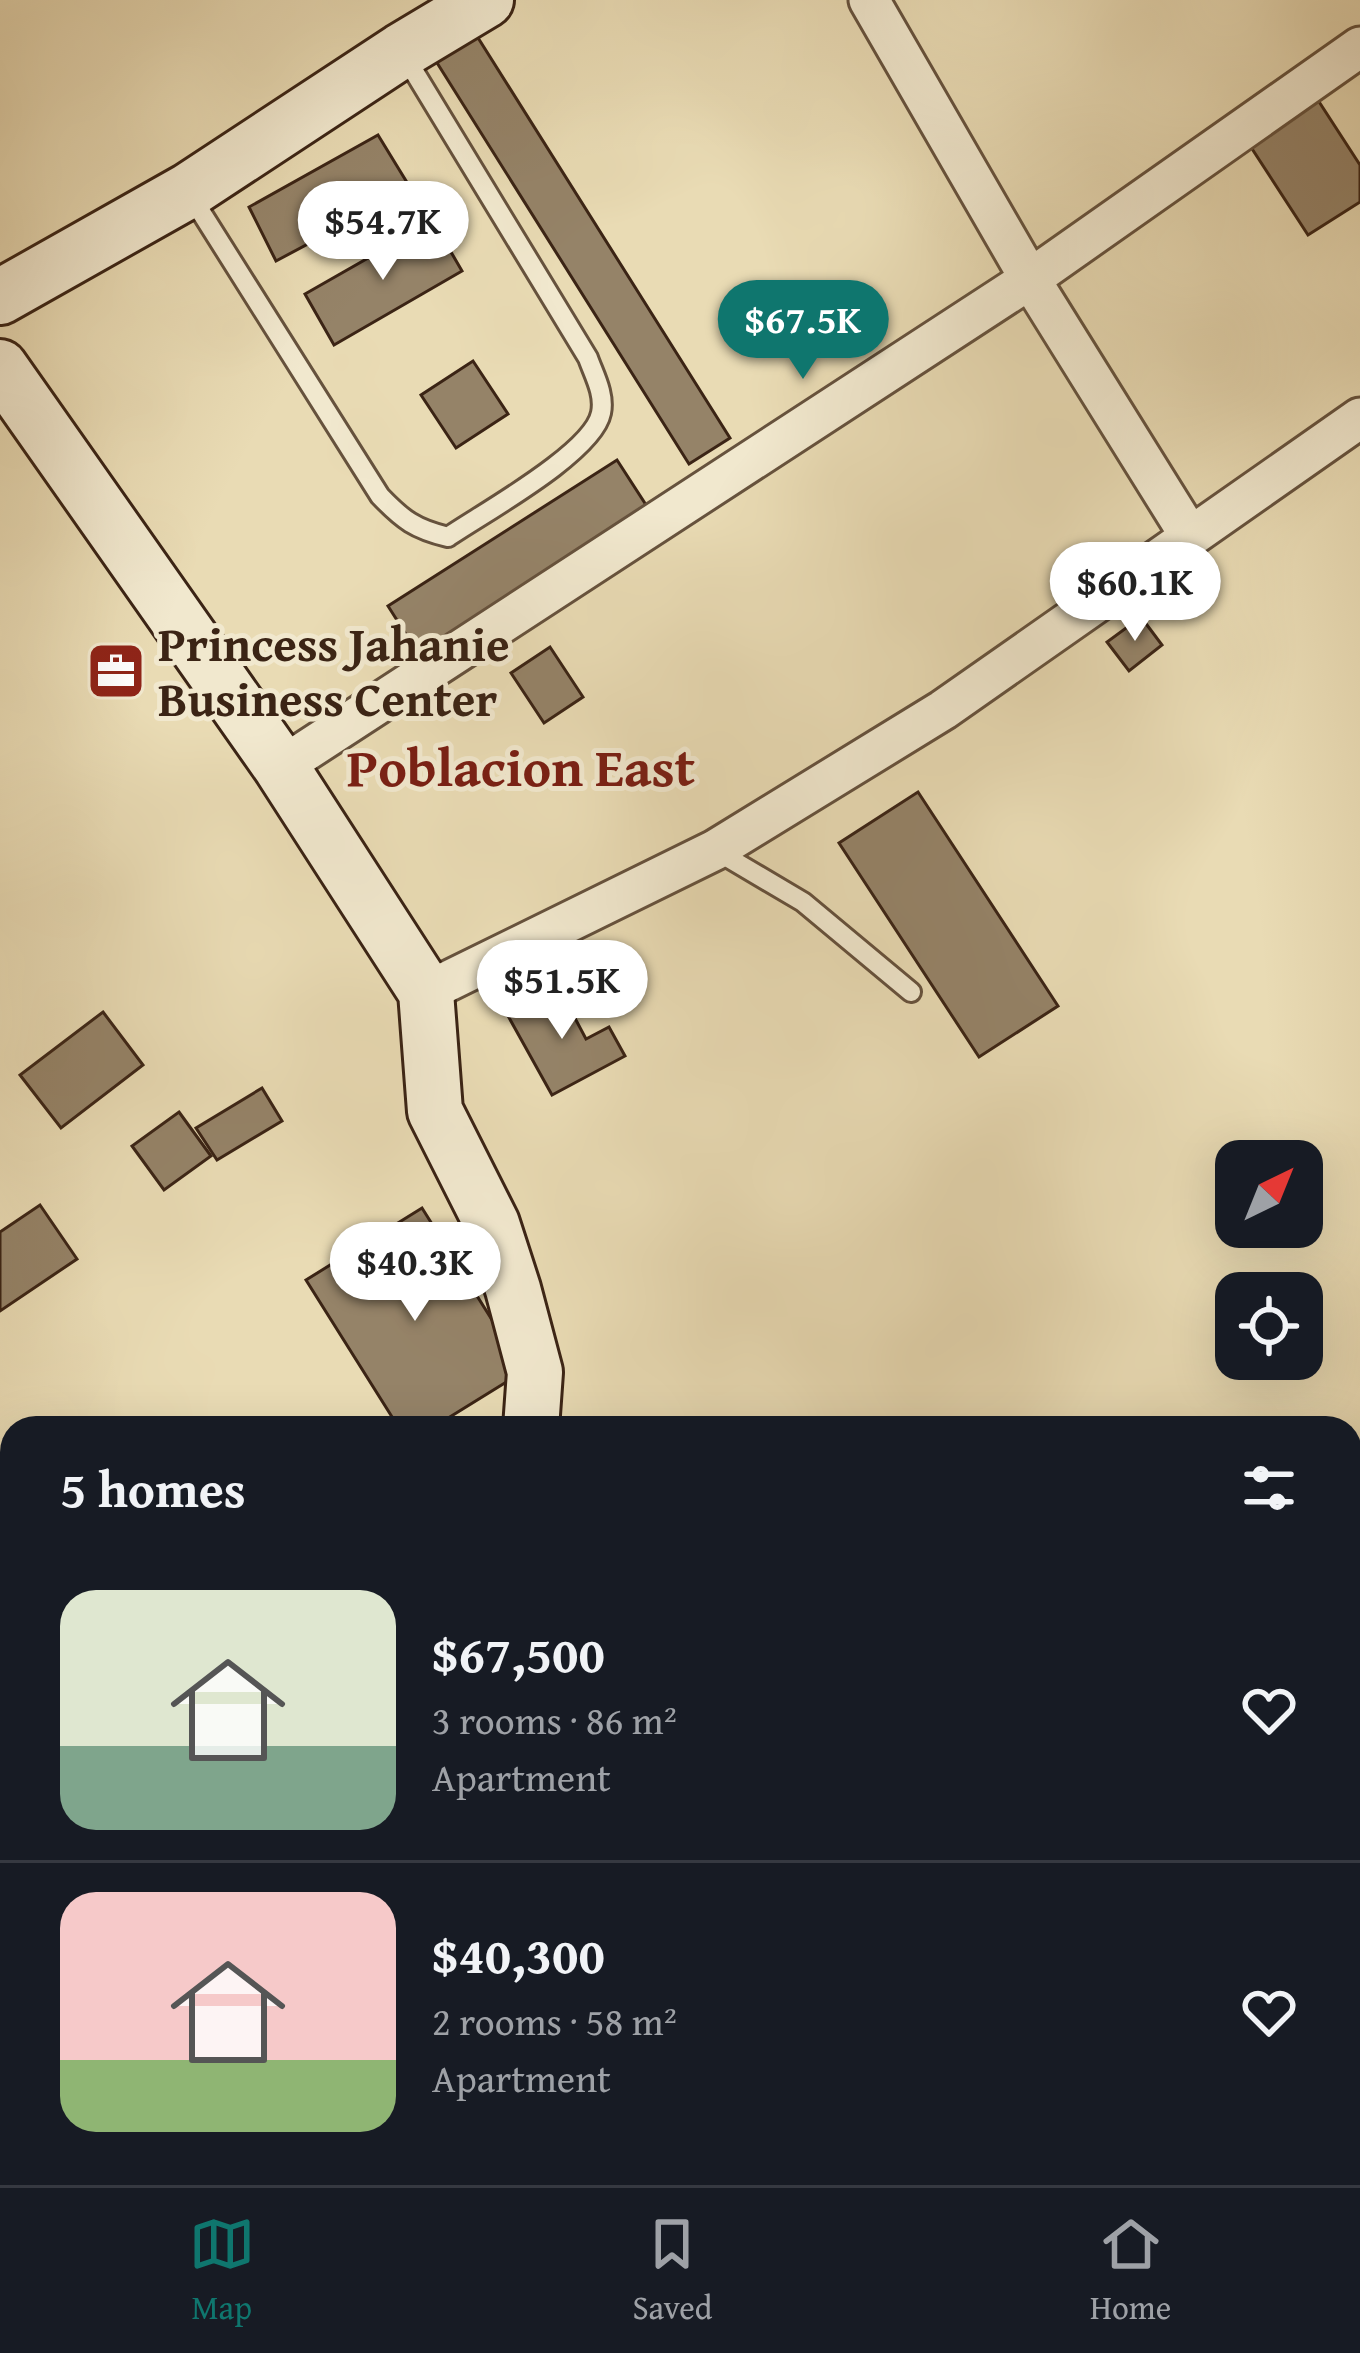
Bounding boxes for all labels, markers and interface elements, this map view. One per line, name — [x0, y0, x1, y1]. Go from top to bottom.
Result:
pin: $54.7K — [285, 181, 481, 283]
text: $54.7K — [325, 191, 441, 248]
pin: $67.5K — [705, 280, 901, 382]
text: $67.5K — [745, 290, 861, 347]
pin: $60.1K — [1037, 542, 1233, 644]
text: $60.1K — [1077, 552, 1193, 609]
place label: Princess Jahanie Business Center — [158, 608, 510, 734]
office icon: Princess Jahanie Business Center — [85, 640, 147, 702]
district label: Poblacion East — [347, 727, 695, 806]
pin: $51.5K — [464, 940, 660, 1042]
text: $51.5K — [504, 950, 620, 1007]
north arrow — [1215, 1140, 1323, 1248]
map controls — [1215, 1140, 1323, 1380]
pin: $40.3K — [317, 1222, 513, 1324]
text: $40.3K — [357, 1232, 473, 1289]
button: locate — [1215, 1272, 1323, 1380]
text: 5 homes — [60, 1451, 246, 1526]
icon: filters — [1236, 1455, 1302, 1521]
text: $67,500 — [432, 1616, 605, 1691]
icon: home — [156, 1638, 300, 1782]
icon: heart — [1236, 1677, 1302, 1743]
text: 3 rooms · 86 m² — [432, 1691, 677, 1748]
text: Apartment — [432, 1748, 611, 1805]
text: $40,300 — [432, 1917, 605, 1992]
icon: home — [156, 1940, 300, 2084]
icon: heart — [1236, 1979, 1302, 2045]
text: 2 rooms · 58 m² — [432, 1992, 677, 2049]
text: Apartment — [432, 2049, 611, 2106]
tab: Map — [189, 2211, 255, 2331]
tab: Saved — [632, 2211, 712, 2331]
tab: Home — [1090, 2211, 1171, 2331]

